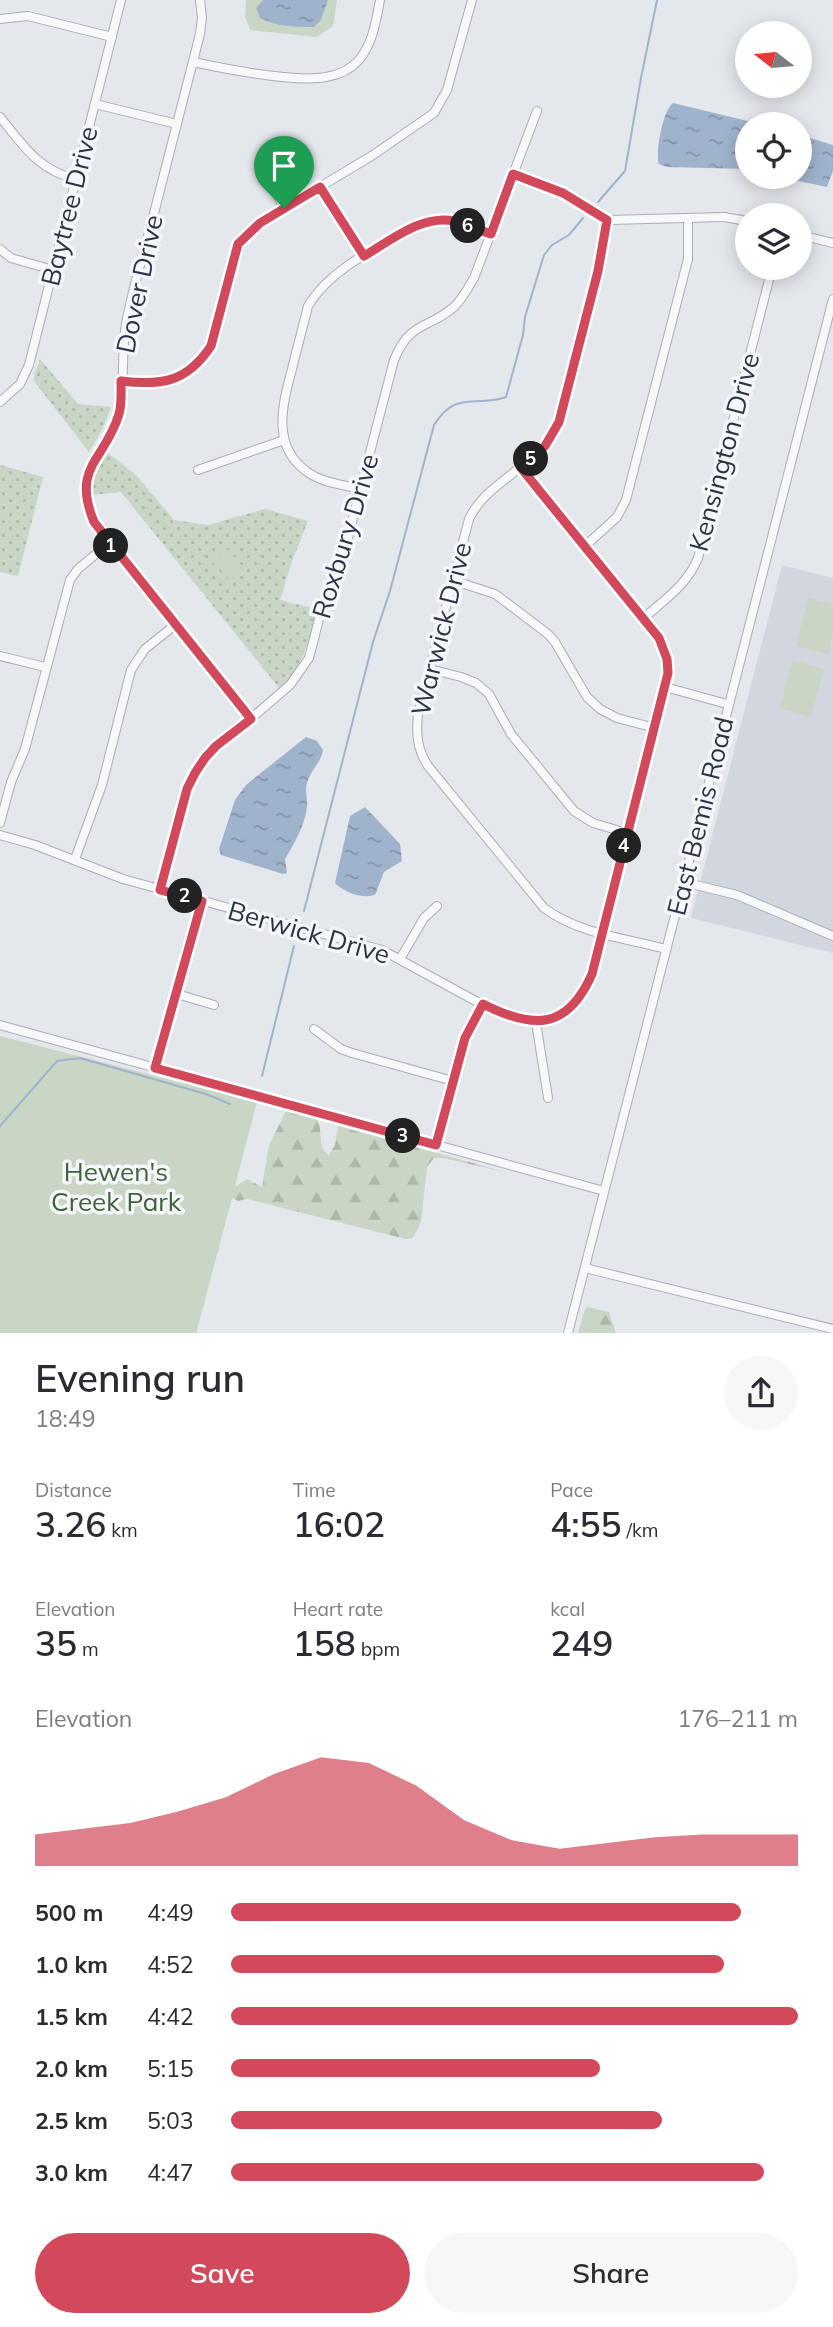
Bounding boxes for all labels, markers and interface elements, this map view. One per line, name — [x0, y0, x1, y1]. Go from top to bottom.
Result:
north arrow — [735, 21, 812, 98]
map controls — [735, 21, 812, 280]
button: locate — [735, 112, 812, 189]
street label: Baytree Drive — [33, 123, 105, 289]
pin — [254, 136, 314, 208]
icon: arrive — [265, 147, 303, 185]
button: layers — [735, 203, 812, 280]
pin: 6 — [450, 208, 486, 244]
street label: Dover Drive — [108, 212, 170, 356]
text: 6 — [462, 213, 473, 237]
street label: Kensington Drive — [682, 349, 766, 555]
pin: 5 — [514, 442, 548, 476]
text: 5 — [525, 446, 536, 470]
street label: Roxbury Drive — [304, 450, 386, 622]
pin: 1 — [94, 528, 128, 564]
text: 1 — [105, 533, 116, 557]
street label: Warwick Drive — [403, 539, 479, 719]
street label: East Bemis Road — [659, 713, 741, 919]
pin: 4 — [606, 828, 642, 864]
text: 4 — [618, 833, 629, 857]
pin: 2 — [168, 878, 202, 914]
text: 2 — [179, 883, 190, 907]
street label: Berwick Drive — [224, 893, 394, 971]
pin: 3 — [386, 1118, 420, 1154]
text: 3 — [397, 1123, 408, 1147]
park label: Hewen's Creek Park — [51, 1155, 182, 1218]
text: Evening run — [35, 1354, 245, 1402]
button: share — [724, 1356, 798, 1430]
text: 18:49 — [35, 1404, 95, 1433]
text: Distance — [35, 1478, 112, 1502]
text: Time — [293, 1478, 336, 1502]
text: Pace — [550, 1478, 593, 1502]
text: 3.26 — [35, 1502, 106, 1546]
text: 16:02 — [293, 1502, 385, 1546]
text: 4:55 — [550, 1502, 622, 1546]
text: km — [106, 1518, 138, 1542]
text: /km — [622, 1518, 658, 1542]
text: Elevation — [35, 1597, 115, 1621]
text: Heart rate — [293, 1597, 383, 1621]
text: kcal — [550, 1597, 585, 1621]
text: 35 — [35, 1621, 77, 1665]
text: 158 — [293, 1621, 356, 1665]
text: 249 — [550, 1621, 613, 1665]
text: m — [77, 1637, 99, 1661]
text: bpm — [356, 1637, 400, 1661]
text: Elevation — [35, 1704, 132, 1733]
text: 176–211 m — [677, 1704, 798, 1733]
text: 500 m — [35, 1898, 103, 1927]
text: 4:49 — [147, 1898, 194, 1927]
text: 1.0 km — [35, 1950, 108, 1979]
text: 4:52 — [147, 1950, 194, 1979]
text: 1.5 km — [35, 2002, 108, 2031]
text: 4:42 — [147, 2002, 194, 2031]
text: 2.0 km — [35, 2054, 108, 2083]
text: 5:15 — [147, 2054, 194, 2083]
text: 2.5 km — [35, 2106, 108, 2135]
text: 5:03 — [147, 2106, 194, 2135]
text: 3.0 km — [35, 2158, 108, 2187]
text: 4:47 — [147, 2158, 194, 2187]
button: Save — [35, 2233, 410, 2313]
button: Share — [424, 2233, 798, 2313]

